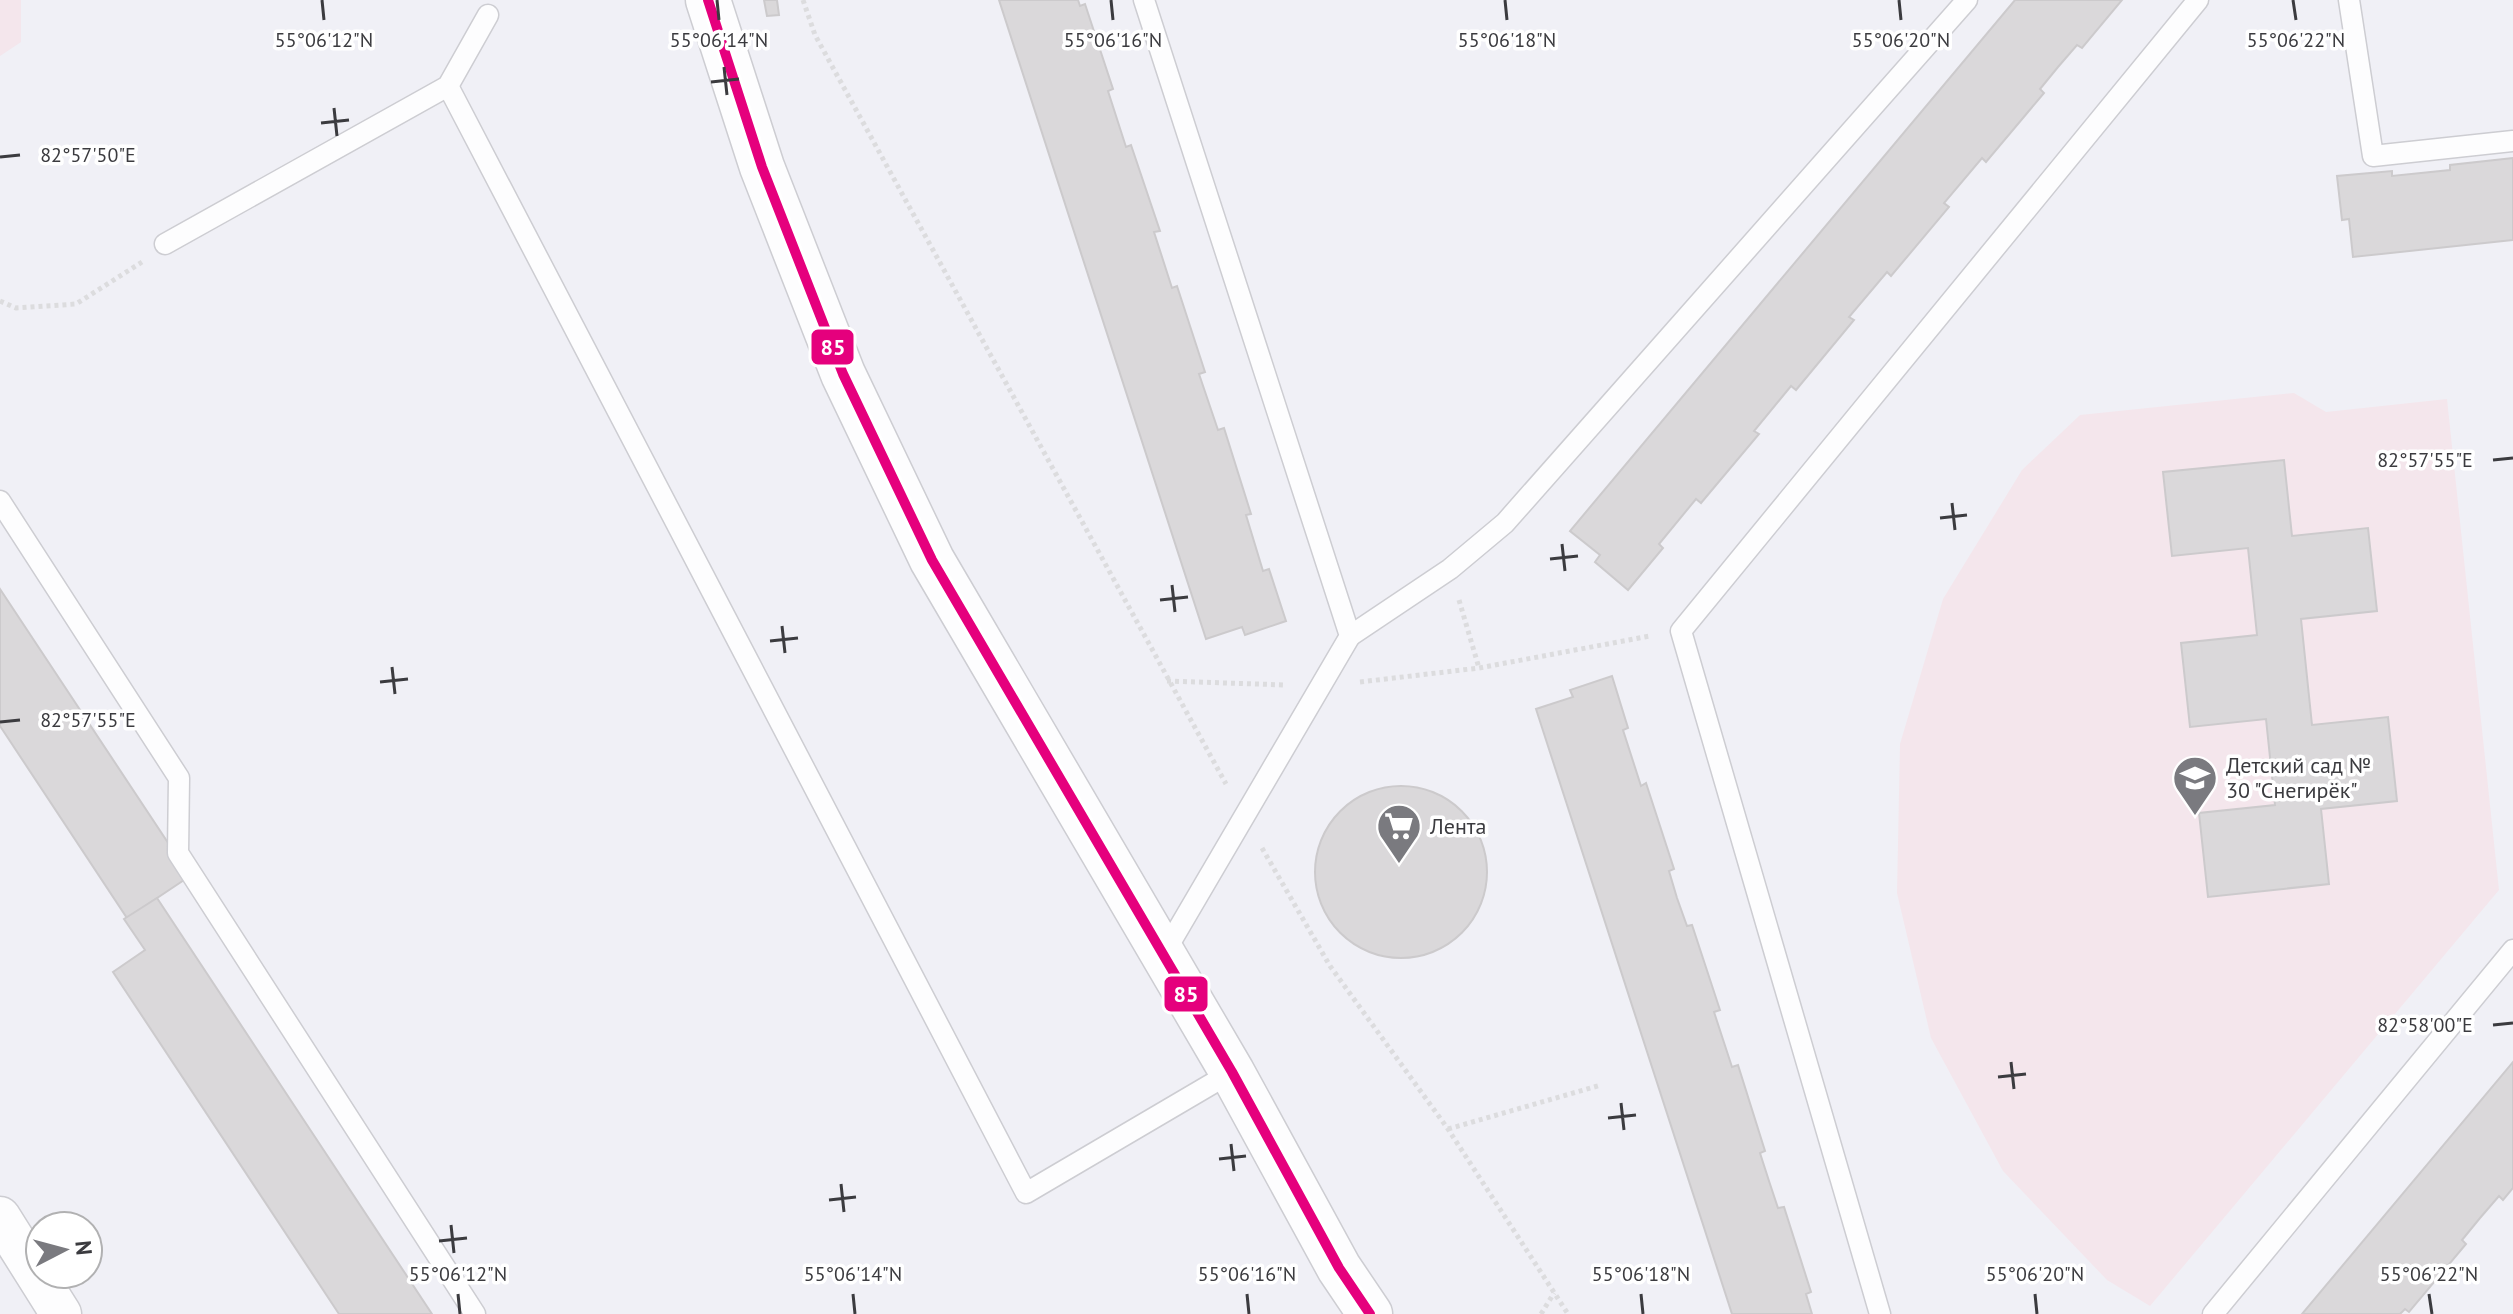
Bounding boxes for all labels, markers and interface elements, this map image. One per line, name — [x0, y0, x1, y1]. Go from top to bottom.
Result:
text: 55°06'12"N — [275, 27, 373, 53]
text: 55°06'14"N — [670, 27, 768, 53]
text: 55°06'16"N — [1064, 27, 1162, 53]
text: 55°06'18"N — [1458, 27, 1556, 53]
text: 55°06'20"N — [1852, 27, 1950, 53]
text: 55°06'22"N — [2247, 27, 2345, 53]
text: 82°57'50"E — [40, 142, 136, 168]
line badge: 85 — [810, 328, 855, 366]
text: 85 — [821, 333, 845, 361]
text: 82°57'55"E — [2377, 447, 2473, 473]
text: 82°57'55"E — [40, 707, 136, 733]
place label: Детский сад № 30 "Снегирёк" — [2226, 751, 2371, 804]
school or university icon: Детский сад № 30 "Снегирёк" — [2171, 754, 2219, 817]
supermarket icon: Лента — [1375, 802, 1423, 865]
place label: Лента — [1429, 812, 1486, 840]
line badge: 85 — [1163, 975, 1209, 1013]
text: 85 — [1174, 980, 1198, 1008]
text: 82°58'00"E — [2377, 1012, 2473, 1038]
north arrow — [24, 1210, 104, 1290]
text: N — [69, 1239, 99, 1257]
text: 55°06'12"N — [409, 1261, 507, 1287]
text: 55°06'14"N — [804, 1261, 902, 1287]
text: 55°06'16"N — [1198, 1261, 1296, 1287]
text: 55°06'18"N — [1592, 1261, 1690, 1287]
text: 55°06'20"N — [1986, 1261, 2084, 1287]
text: 55°06'22"N — [2380, 1261, 2478, 1287]

